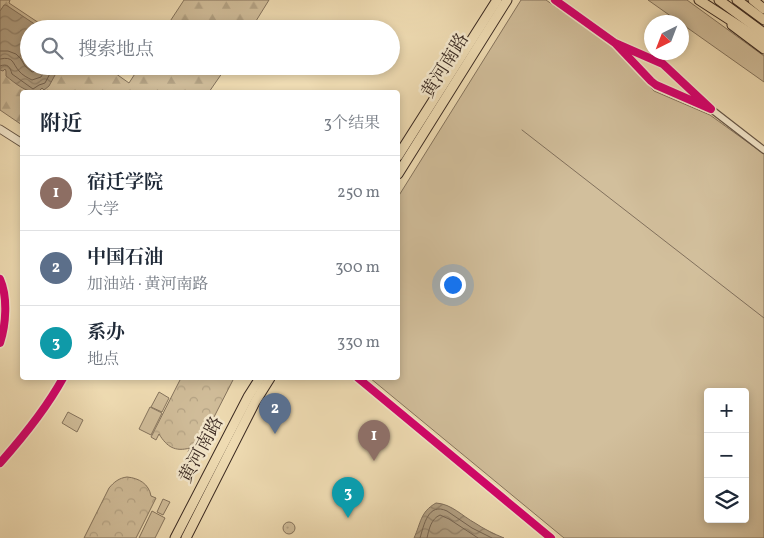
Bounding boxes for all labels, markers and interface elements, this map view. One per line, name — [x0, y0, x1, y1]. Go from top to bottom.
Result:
north arrow — [644, 15, 689, 60]
search box — [20, 20, 400, 75]
street label: 黄河南路 — [416, 29, 476, 103]
icon: search — [38, 34, 66, 62]
text: 搜索地点 — [78, 37, 154, 63]
text: 附近 — [40, 110, 82, 139]
text: 3个结果 — [324, 113, 380, 135]
text: 宿迁学院 — [87, 170, 163, 196]
text: 1 — [53, 182, 59, 204]
text: 250 m — [337, 182, 380, 204]
text: 大学 — [87, 199, 119, 221]
text: 中国石油 — [87, 245, 163, 271]
text: 2 — [52, 257, 60, 279]
text: 300 m — [335, 257, 380, 279]
your location — [440, 272, 466, 298]
text: 加油站 · 黄河南路 — [87, 274, 209, 296]
text: 系办 — [87, 320, 125, 346]
text: 3 — [52, 332, 60, 354]
text: 330 m — [337, 332, 380, 354]
text: 地点 — [87, 349, 119, 371]
map controls — [704, 388, 749, 523]
button: + — [704, 388, 749, 433]
pin: 2 — [259, 393, 291, 434]
street label: 黄河南路 — [174, 412, 230, 488]
pin: 1 — [358, 420, 390, 461]
button: − — [704, 433, 749, 478]
pin: 3 — [332, 477, 364, 518]
button: layers — [704, 478, 749, 523]

